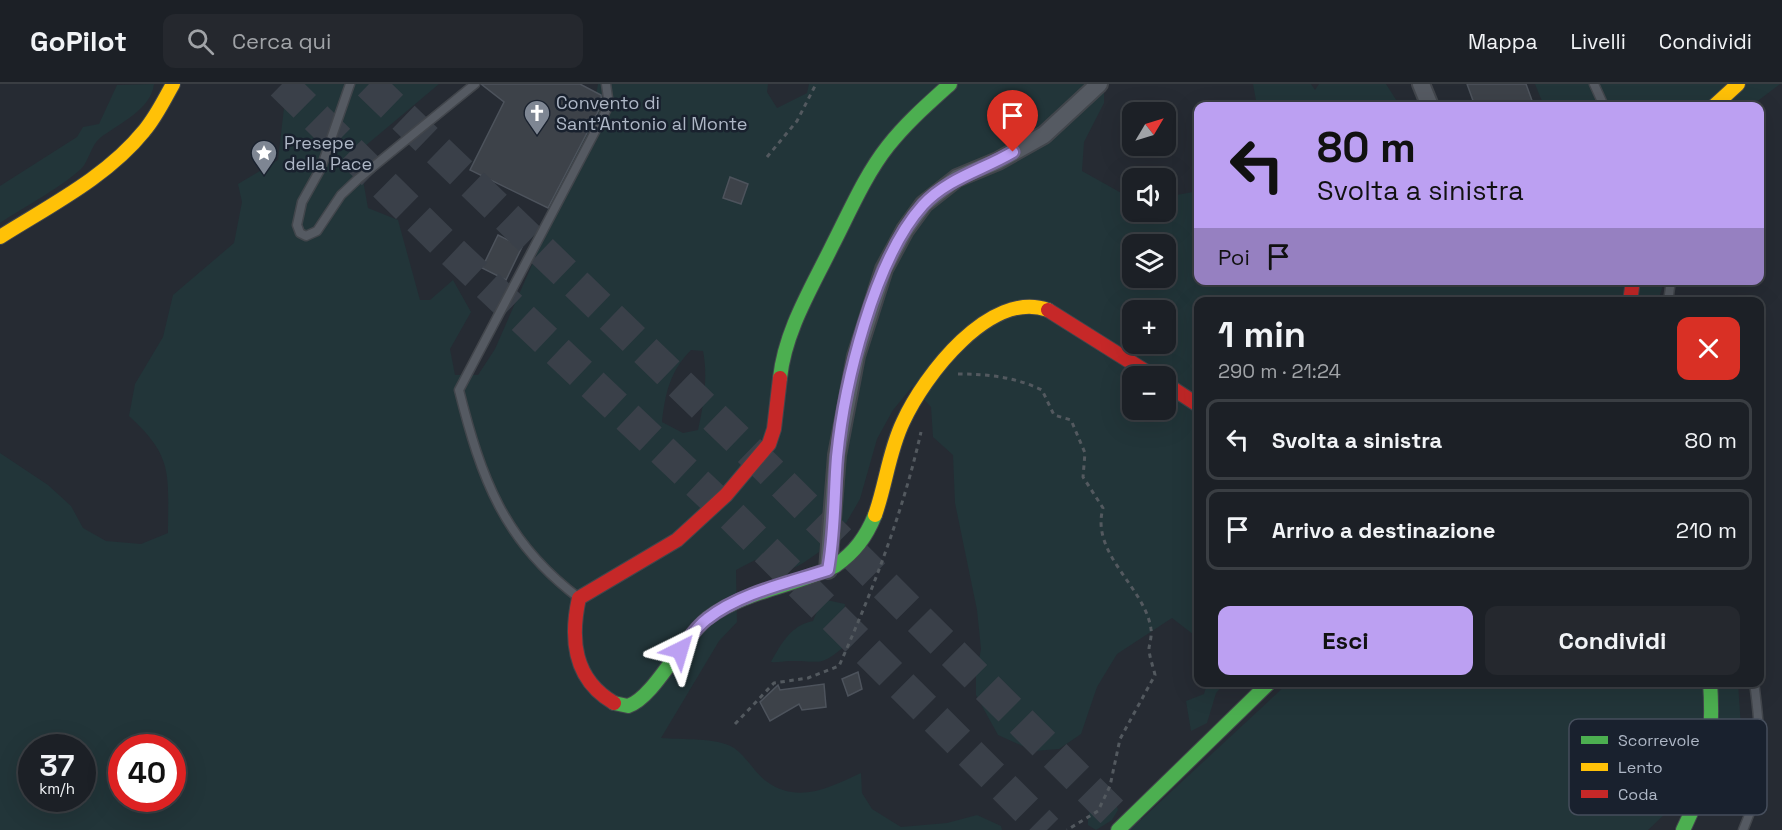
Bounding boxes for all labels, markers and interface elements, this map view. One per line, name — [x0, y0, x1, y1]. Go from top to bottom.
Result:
search box — [163, 14, 583, 68]
text: GoPilot — [30, 23, 127, 59]
icon: search — [184, 25, 217, 58]
text: Cerca qui — [232, 27, 331, 55]
text: Mappa — [1468, 28, 1537, 55]
text: Livelli — [1570, 28, 1626, 55]
text: Condividi — [1659, 28, 1752, 55]
pin — [987, 90, 1038, 152]
place label: Convento di Sant'Antonio al Monte — [556, 91, 747, 135]
church icon: Convento di Sant'Antonio al Monte — [522, 98, 552, 136]
icon: arrive — [996, 99, 1029, 132]
north arrow — [1122, 102, 1176, 156]
map controls — [1122, 102, 1176, 420]
text: 80 m — [1317, 121, 1416, 174]
icon: left — [1218, 126, 1296, 204]
place label: Presepe della Pace — [284, 131, 372, 175]
place icon: Presepe della Pace — [249, 138, 279, 176]
button: sound — [1122, 168, 1176, 222]
text: Svolta a sinistra — [1317, 173, 1524, 208]
button: layers — [1122, 234, 1176, 288]
icon: arrive — [1262, 240, 1295, 273]
text: Poi — [1218, 243, 1250, 271]
button: + — [1122, 300, 1176, 354]
text: 1 min — [1218, 312, 1306, 358]
button: close — [1677, 317, 1740, 380]
text: 290 m · 21:24 — [1218, 358, 1341, 384]
button: − — [1122, 366, 1176, 420]
icon: left — [1221, 423, 1254, 456]
text: Svolta a sinistra — [1272, 426, 1442, 454]
text: 80 m — [1685, 426, 1737, 454]
icon: arrive — [1221, 513, 1254, 546]
text: Arrivo a destinazione — [1272, 516, 1495, 544]
text: 210 m — [1676, 516, 1737, 544]
button: Esci — [1218, 606, 1473, 675]
button: Condividi — [1485, 606, 1740, 675]
position arrow — [648, 618, 712, 682]
legend — [1569, 719, 1767, 815]
text: Scorrevole — [1618, 730, 1700, 751]
speed limit sign: 40 — [108, 734, 186, 812]
text: 37 — [40, 746, 74, 785]
text: Lento — [1618, 757, 1663, 778]
text: km/h — [39, 779, 75, 798]
text: Coda — [1618, 784, 1658, 805]

